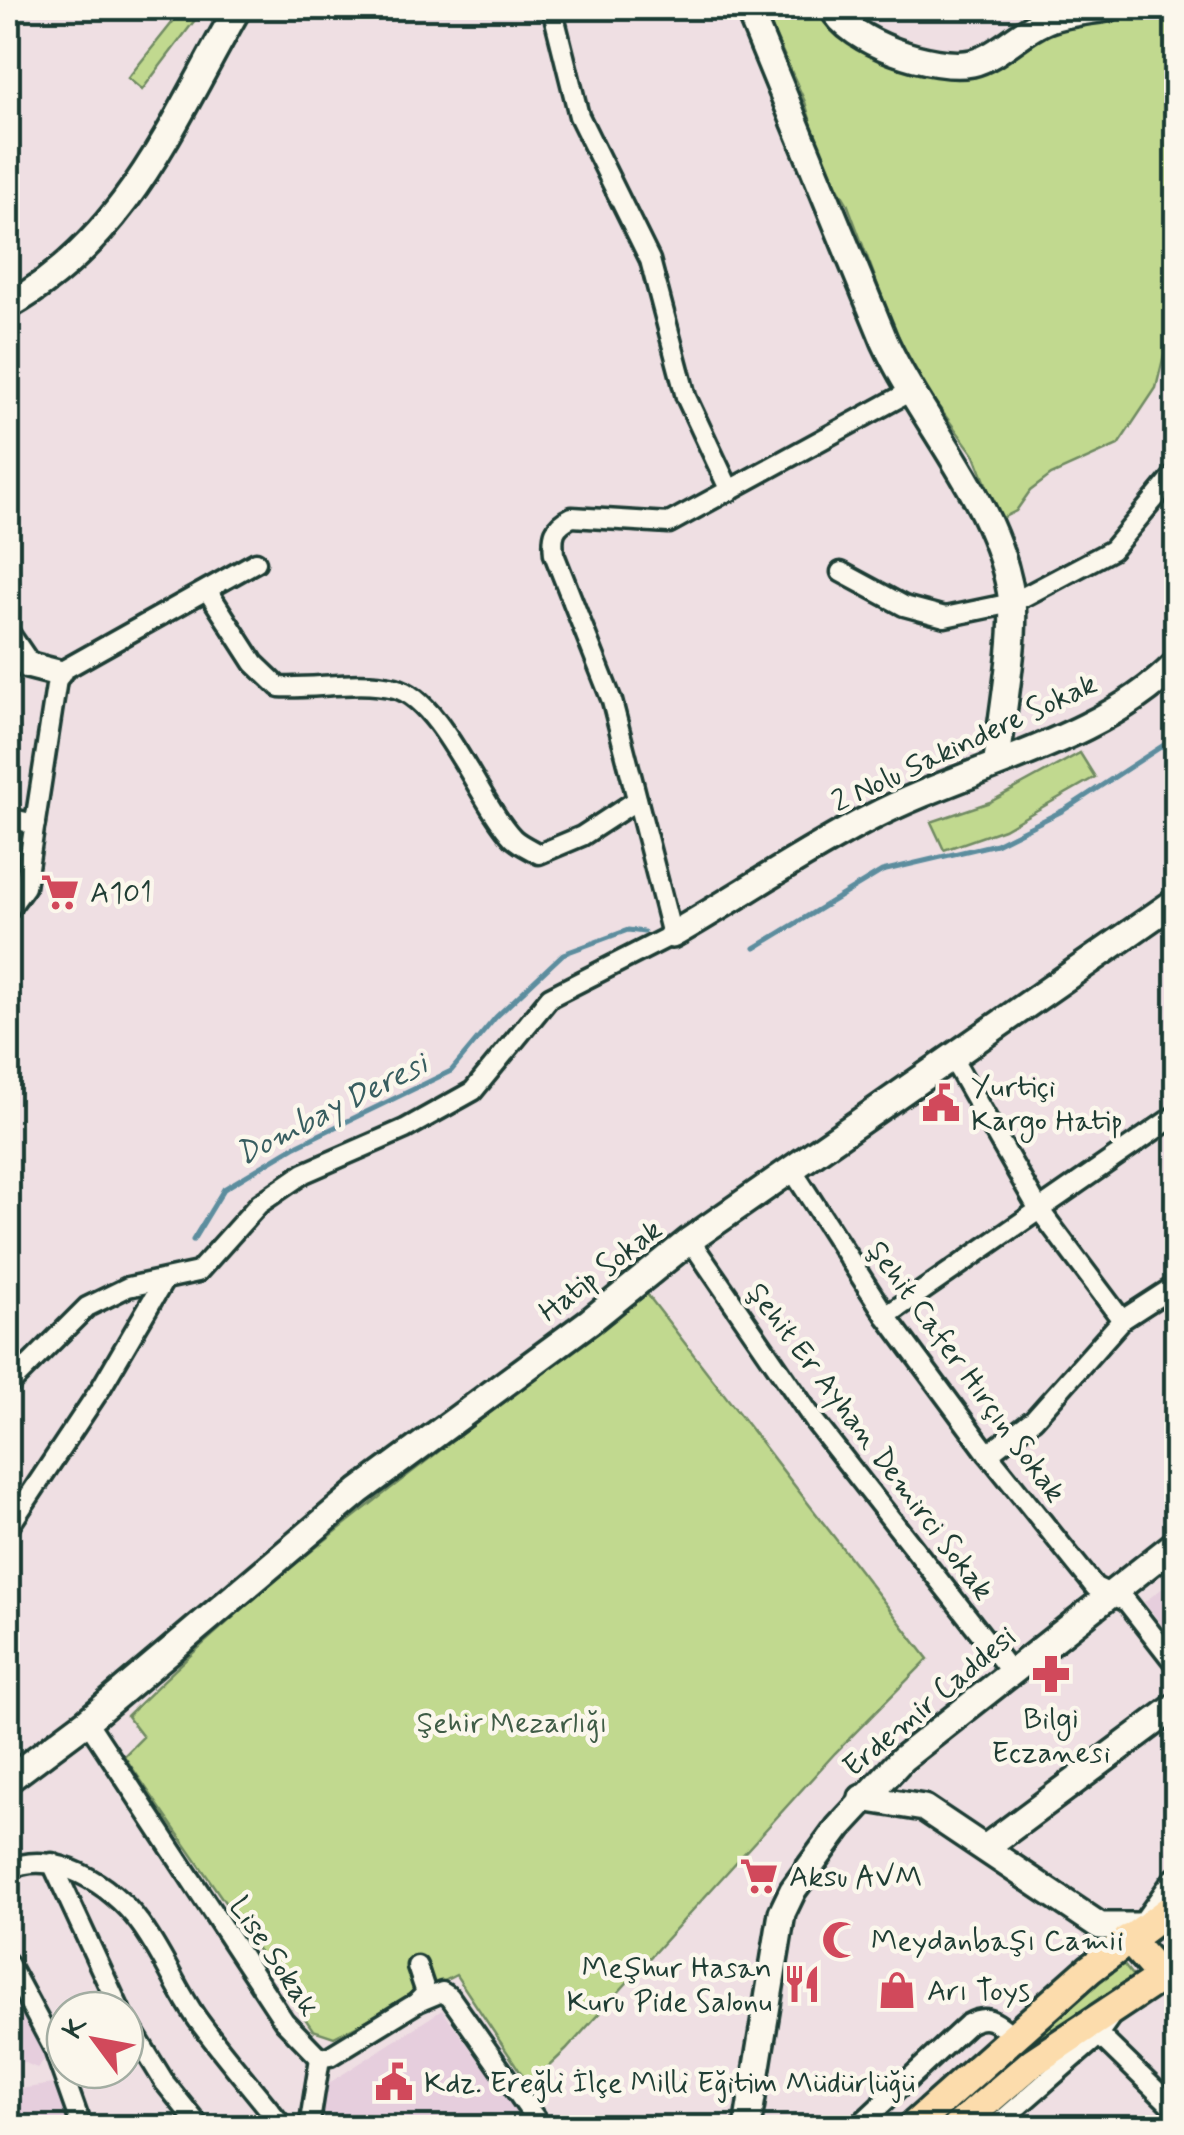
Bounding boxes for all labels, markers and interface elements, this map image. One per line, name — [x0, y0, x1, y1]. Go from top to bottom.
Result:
street label: 2 Nolu Sakindere Sokak — [826, 665, 1103, 822]
supermarket icon: A101 — [39, 871, 81, 913]
place label: A101 — [90, 874, 152, 913]
water label: Dombay Deresi — [229, 1042, 437, 1176]
place label: Yurtiçi Kargo Hatip — [971, 1068, 1123, 1143]
public building icon: Yurtiçi Kargo Hatip — [920, 1082, 962, 1124]
street label: Hatip Sokak — [531, 1211, 671, 1332]
street label: Şehit Cafer Hırçın Sokak — [857, 1233, 1074, 1511]
street label: Şehit Er Ayhan Demirci Sokak — [737, 1275, 1002, 1609]
street label: Erdemir Caddesi — [835, 1618, 1025, 1786]
pharmacy icon: Bilgi Eczanesi — [1030, 1653, 1072, 1695]
place label: Bilgi Eczanesi — [992, 1700, 1110, 1773]
park label: Şehir Mezarlığı — [416, 1704, 608, 1743]
supermarket icon: Aksu AVM — [738, 1855, 780, 1897]
place label: Aksu AVM — [789, 1858, 923, 1897]
street label: Lise Sokak — [219, 1889, 328, 2024]
mosque icon: Meydanbaşı Camii — [820, 1919, 862, 1961]
place label: Meydanbaşı Camii — [871, 1922, 1124, 1961]
place label: Meşhur Hasan Kuru Pide Salonu — [567, 1949, 772, 2022]
restaurant icon: Meşhur Hasan Kuru Pide Salonu — [781, 1963, 823, 2005]
shop icon: Arı Toys — [876, 1969, 918, 2011]
place label: Arı Toys — [927, 1972, 1030, 2011]
north arrow — [45, 1990, 145, 2090]
text: K — [55, 2010, 97, 2046]
public building icon: Kdz. Ereğli İlçe Milli Eğitim Müdürlüğü — [373, 2061, 415, 2103]
place label: Kdz. Ereğli İlçe Milli Eğitim Müdürlüğü — [424, 2064, 915, 2103]

